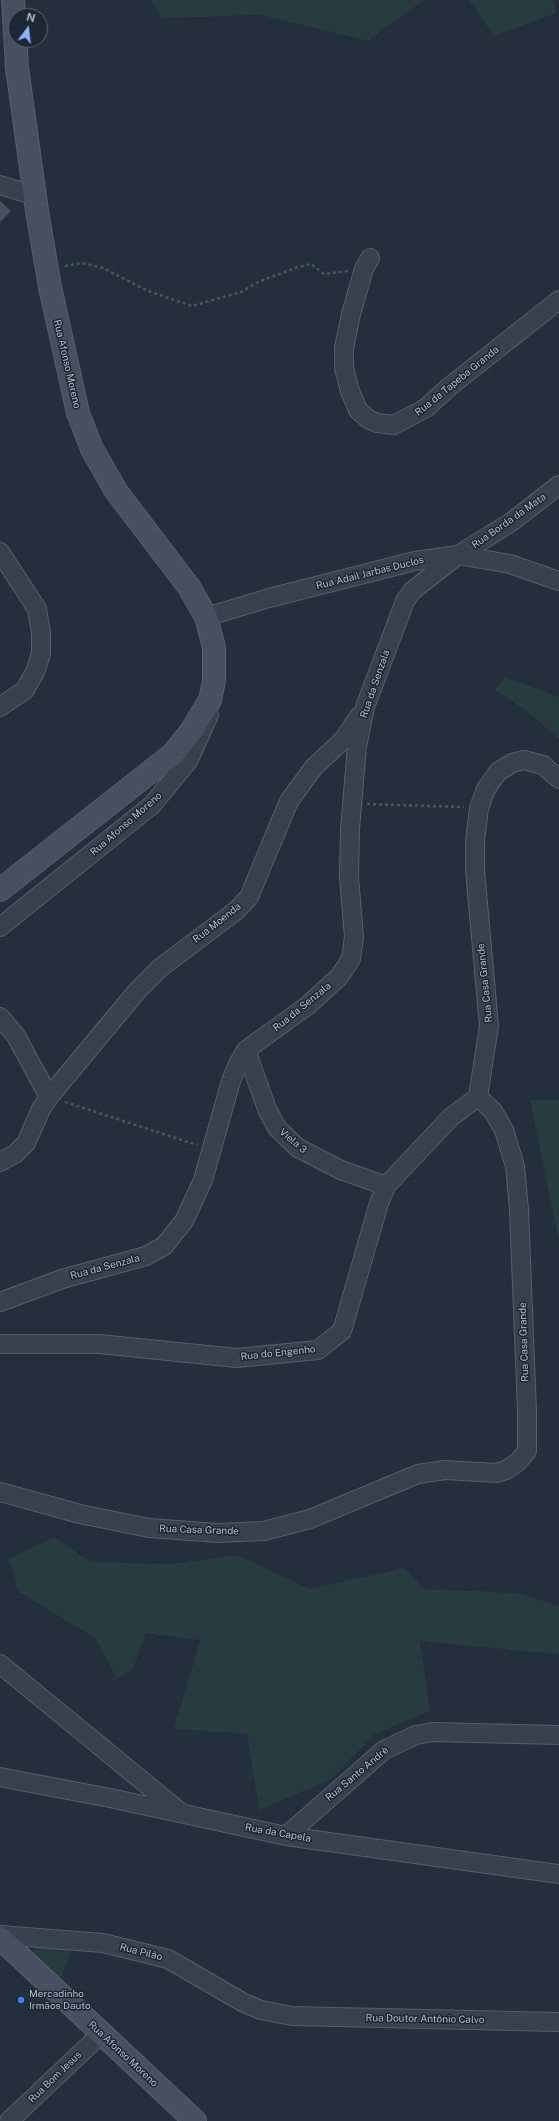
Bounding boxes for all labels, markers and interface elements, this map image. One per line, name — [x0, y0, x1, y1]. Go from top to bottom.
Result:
north arrow — [8, 8, 48, 48]
text: N — [25, 10, 37, 24]
street label: Rua Afonso Moreno — [51, 318, 83, 410]
street label: Rua da Tapeba Granda — [413, 343, 501, 419]
street label: Rua Borda da Mata — [469, 491, 549, 551]
street label: Rua Adail Jarbas Duclos — [315, 554, 425, 592]
street label: Rua da Senzala — [358, 648, 392, 720]
street label: Rua Afonso Moreno — [88, 790, 164, 858]
street label: Rua Moenda — [191, 900, 243, 946]
street label: Rua Casa Grande — [475, 943, 495, 1023]
street label: Rua da Senzala — [270, 980, 334, 1034]
street label: Viela 3 — [277, 1126, 309, 1156]
street label: Rua da Senzala — [69, 1252, 141, 1282]
street label: Rua Casa Grande — [517, 1302, 531, 1382]
street label: Rua do Engenho — [240, 1343, 316, 1363]
street label: Rua Casa Grande — [159, 1523, 239, 1537]
street label: Rua Santo Andrè — [323, 1744, 391, 1804]
street label: Rua da Capela — [244, 1821, 312, 1845]
street label: Rua Pilão — [118, 1941, 164, 1963]
place label: Mercadinho Irmãos Dauto — [29, 1988, 91, 2012]
marker: Mercadinho Irmãos Dauto — [16, 1995, 26, 2005]
street label: Rua Doutor Antônio Calvo — [366, 2012, 484, 2026]
street label: Rua Afonso Moreno — [86, 2019, 160, 2089]
street label: Rua Bom Jesus — [26, 2049, 84, 2105]

